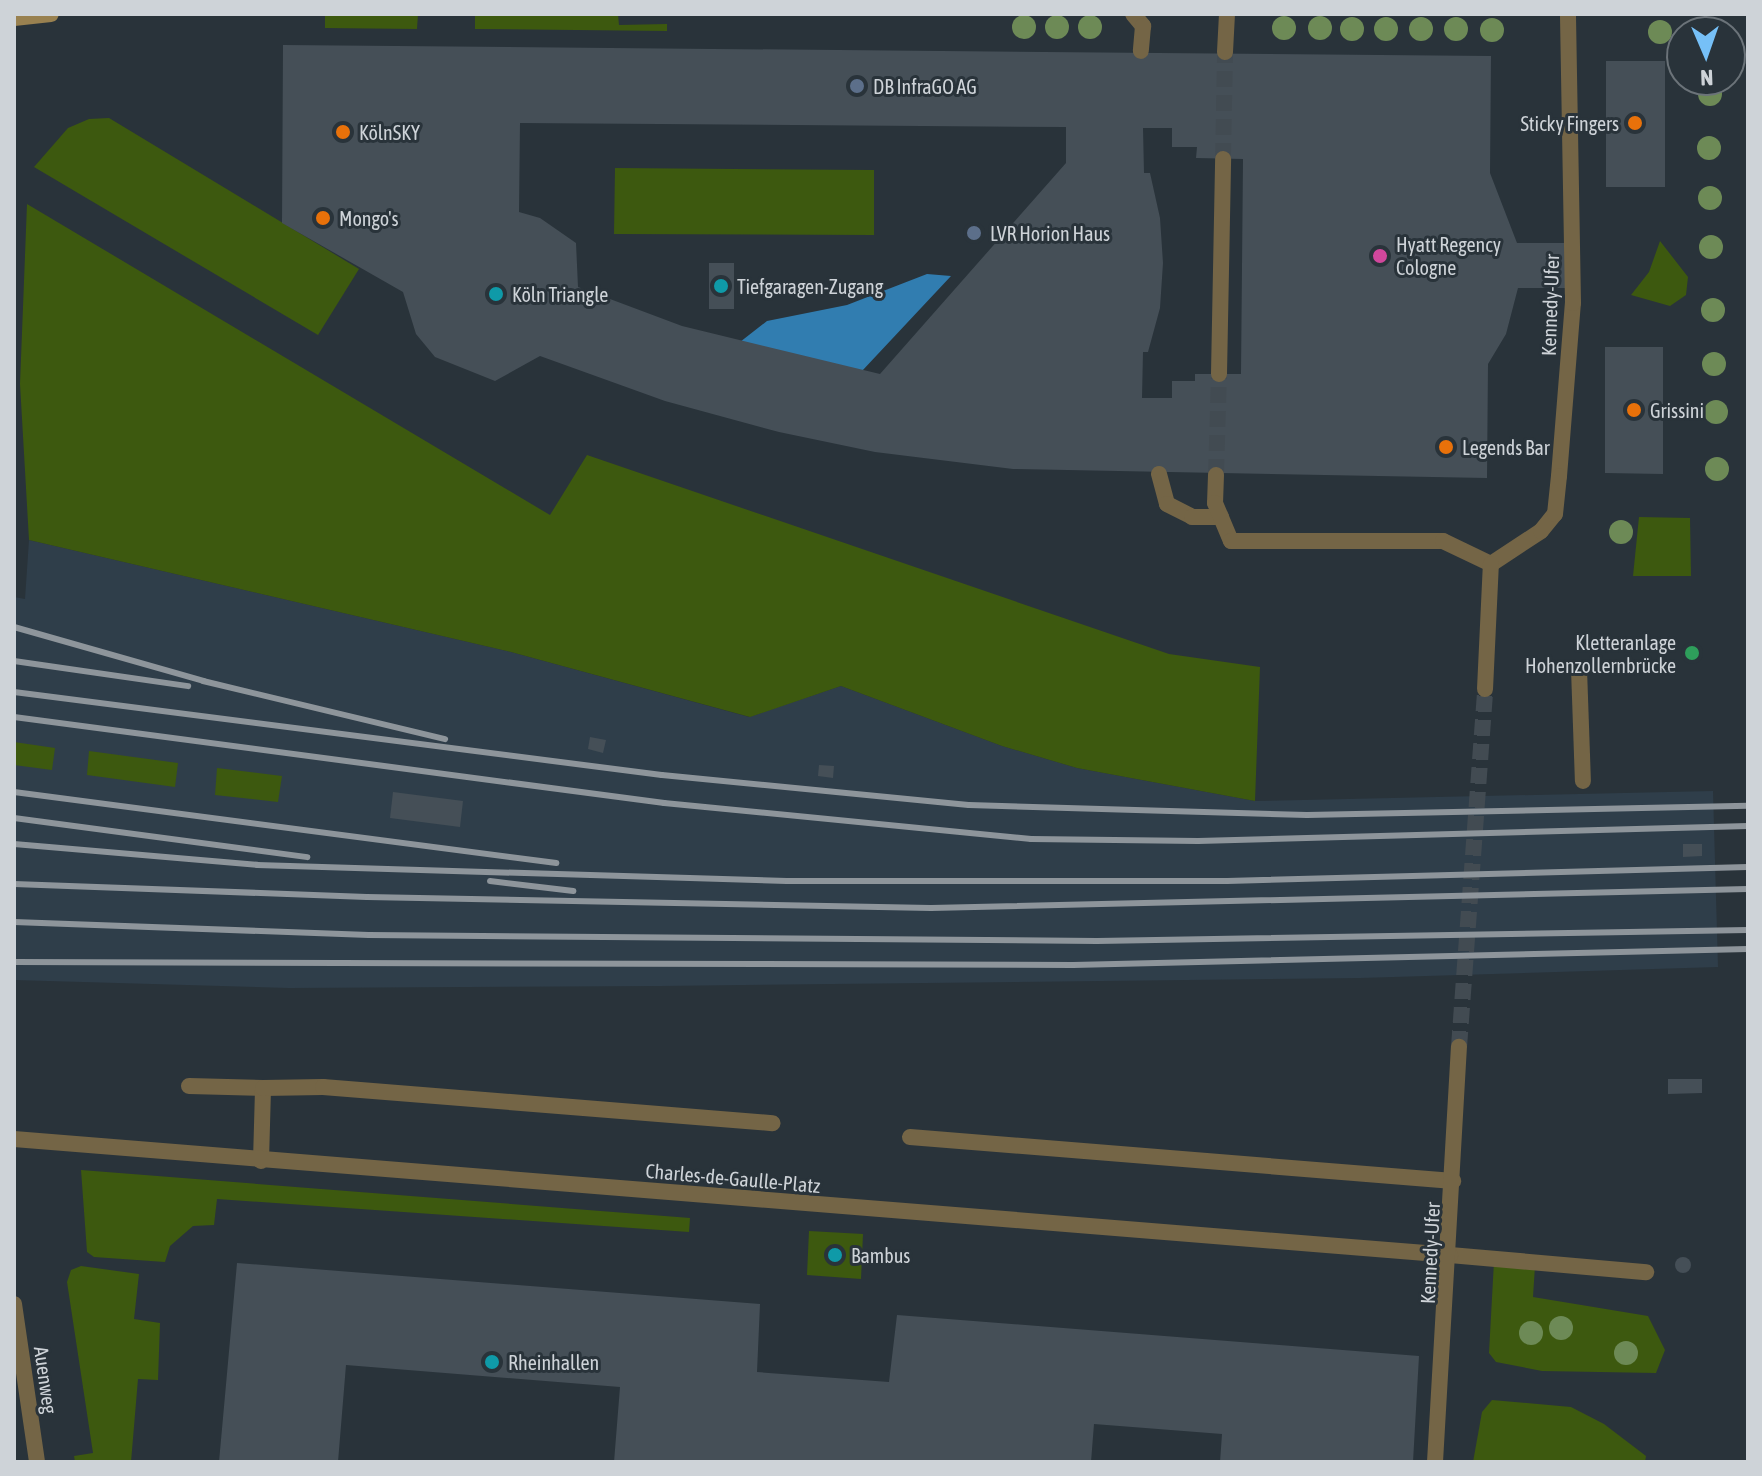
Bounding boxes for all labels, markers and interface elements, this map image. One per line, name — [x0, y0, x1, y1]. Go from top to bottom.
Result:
north arrow — [1666, 16, 1746, 96]
text: N — [1700, 65, 1714, 91]
place label: DB InfraGO AG — [873, 74, 977, 98]
marker: DB InfraGO AG — [848, 77, 866, 95]
place label: Sticky Fingers — [1520, 111, 1619, 135]
marker: Sticky Fingers — [1626, 114, 1644, 132]
place label: KölnSKY — [359, 120, 420, 144]
marker: KölnSKY — [334, 123, 352, 141]
place label: Mongo's — [339, 206, 399, 230]
marker: Mongo's — [314, 209, 332, 227]
place label: LVR Horion Haus — [990, 221, 1110, 245]
marker: LVR Horion Haus — [965, 224, 983, 242]
place label: Hyatt Regency Cologne — [1396, 232, 1501, 279]
marker: Hyatt Regency Cologne — [1371, 247, 1389, 265]
street label: Kennedy-Ufer — [1536, 254, 1564, 356]
place label: Tiefgaragen-Zugang — [737, 274, 883, 298]
marker: Tiefgaragen-Zugang — [712, 277, 730, 295]
place label: Köln Triangle — [512, 282, 608, 306]
marker: Köln Triangle — [487, 285, 505, 303]
place label: Grissini — [1650, 398, 1704, 422]
marker: Grissini — [1625, 401, 1643, 419]
place label: Legends Bar — [1462, 435, 1550, 459]
marker: Legends Bar — [1437, 438, 1455, 456]
place label: Kletteranlage Hohenzollernbrücke — [1525, 630, 1676, 677]
marker: Kletteranlage Hohenzollernbrücke — [1683, 644, 1701, 662]
street label: Charles-de-Gaulle-Platz — [645, 1158, 821, 1198]
street label: Kennedy-Ufer — [1415, 1202, 1445, 1304]
place label: Bambus — [851, 1243, 910, 1267]
marker: Bambus — [826, 1246, 844, 1264]
street label: Auenweg — [29, 1345, 63, 1415]
place label: Rheinhallen — [508, 1350, 599, 1374]
marker: Rheinhallen — [483, 1353, 501, 1371]

